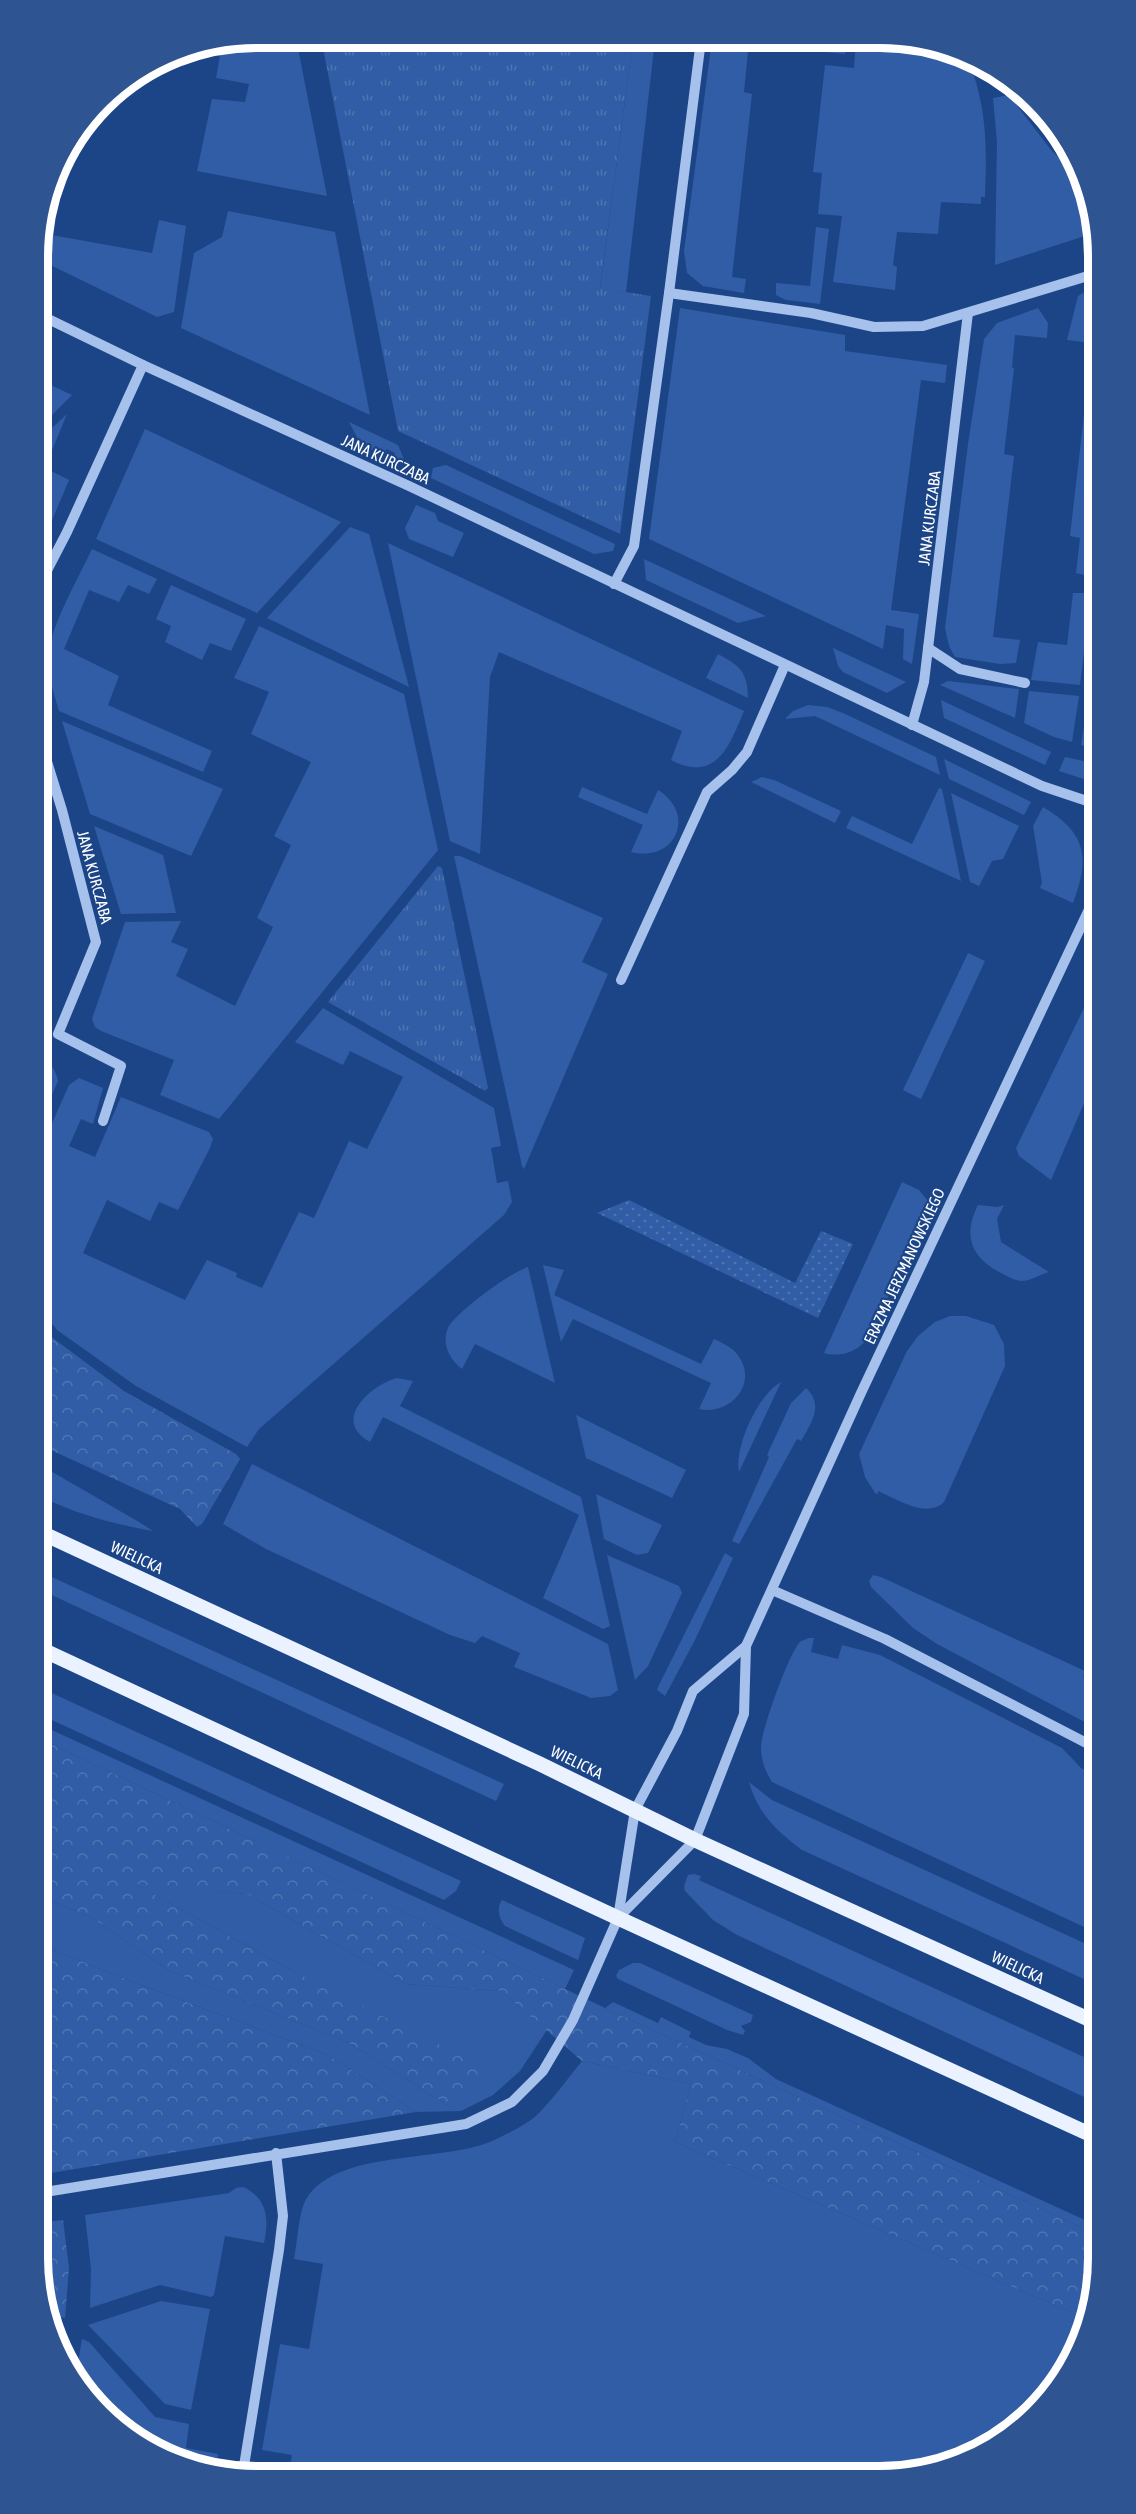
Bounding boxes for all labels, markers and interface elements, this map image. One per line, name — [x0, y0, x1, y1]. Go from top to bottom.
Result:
street label: JANA KURCZABA — [339, 431, 433, 487]
street label: JANA KURCZABA — [914, 469, 944, 566]
street label: JANA KURCZABA — [74, 829, 116, 925]
street label: ERAZMA JERZMANOWSKIEGO — [860, 1185, 948, 1347]
street label: WIELICKA — [108, 1537, 166, 1577]
street label: WIELICKA — [548, 1742, 606, 1782]
street label: WIELICKA — [989, 1947, 1047, 1987]

